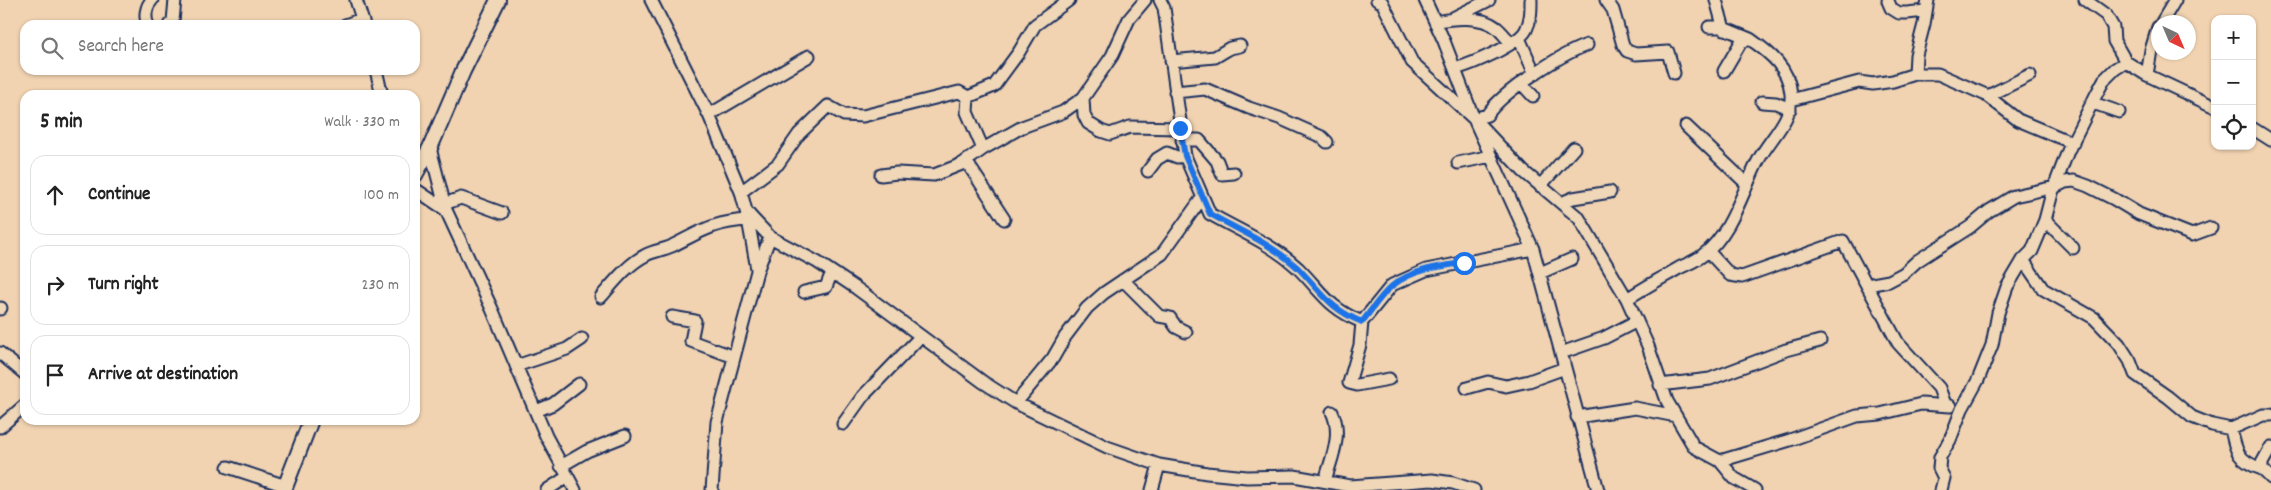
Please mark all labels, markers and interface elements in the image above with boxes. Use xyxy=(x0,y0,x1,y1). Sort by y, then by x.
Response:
north arrow xyxy=(2151,15,2196,60)
map controls xyxy=(2211,15,2256,150)
button: + xyxy=(2211,15,2256,60)
search box xyxy=(20,20,420,75)
icon: search xyxy=(38,34,66,62)
text: Search here xyxy=(78,34,164,61)
button: − xyxy=(2211,60,2256,105)
button: locate xyxy=(2211,105,2256,150)
text: 5 min xyxy=(40,108,83,138)
text: Walk · 330 m xyxy=(324,111,400,134)
route end xyxy=(1169,117,1192,140)
icon: ahead xyxy=(41,181,69,209)
text: Continue xyxy=(88,182,150,209)
text: 100 m xyxy=(363,184,399,207)
route start xyxy=(1453,252,1476,275)
icon: right xyxy=(41,271,69,299)
text: Turn right xyxy=(88,272,159,299)
text: 230 m xyxy=(362,274,399,297)
icon: arrive xyxy=(41,361,69,389)
text: Arrive at destination xyxy=(88,362,238,389)

